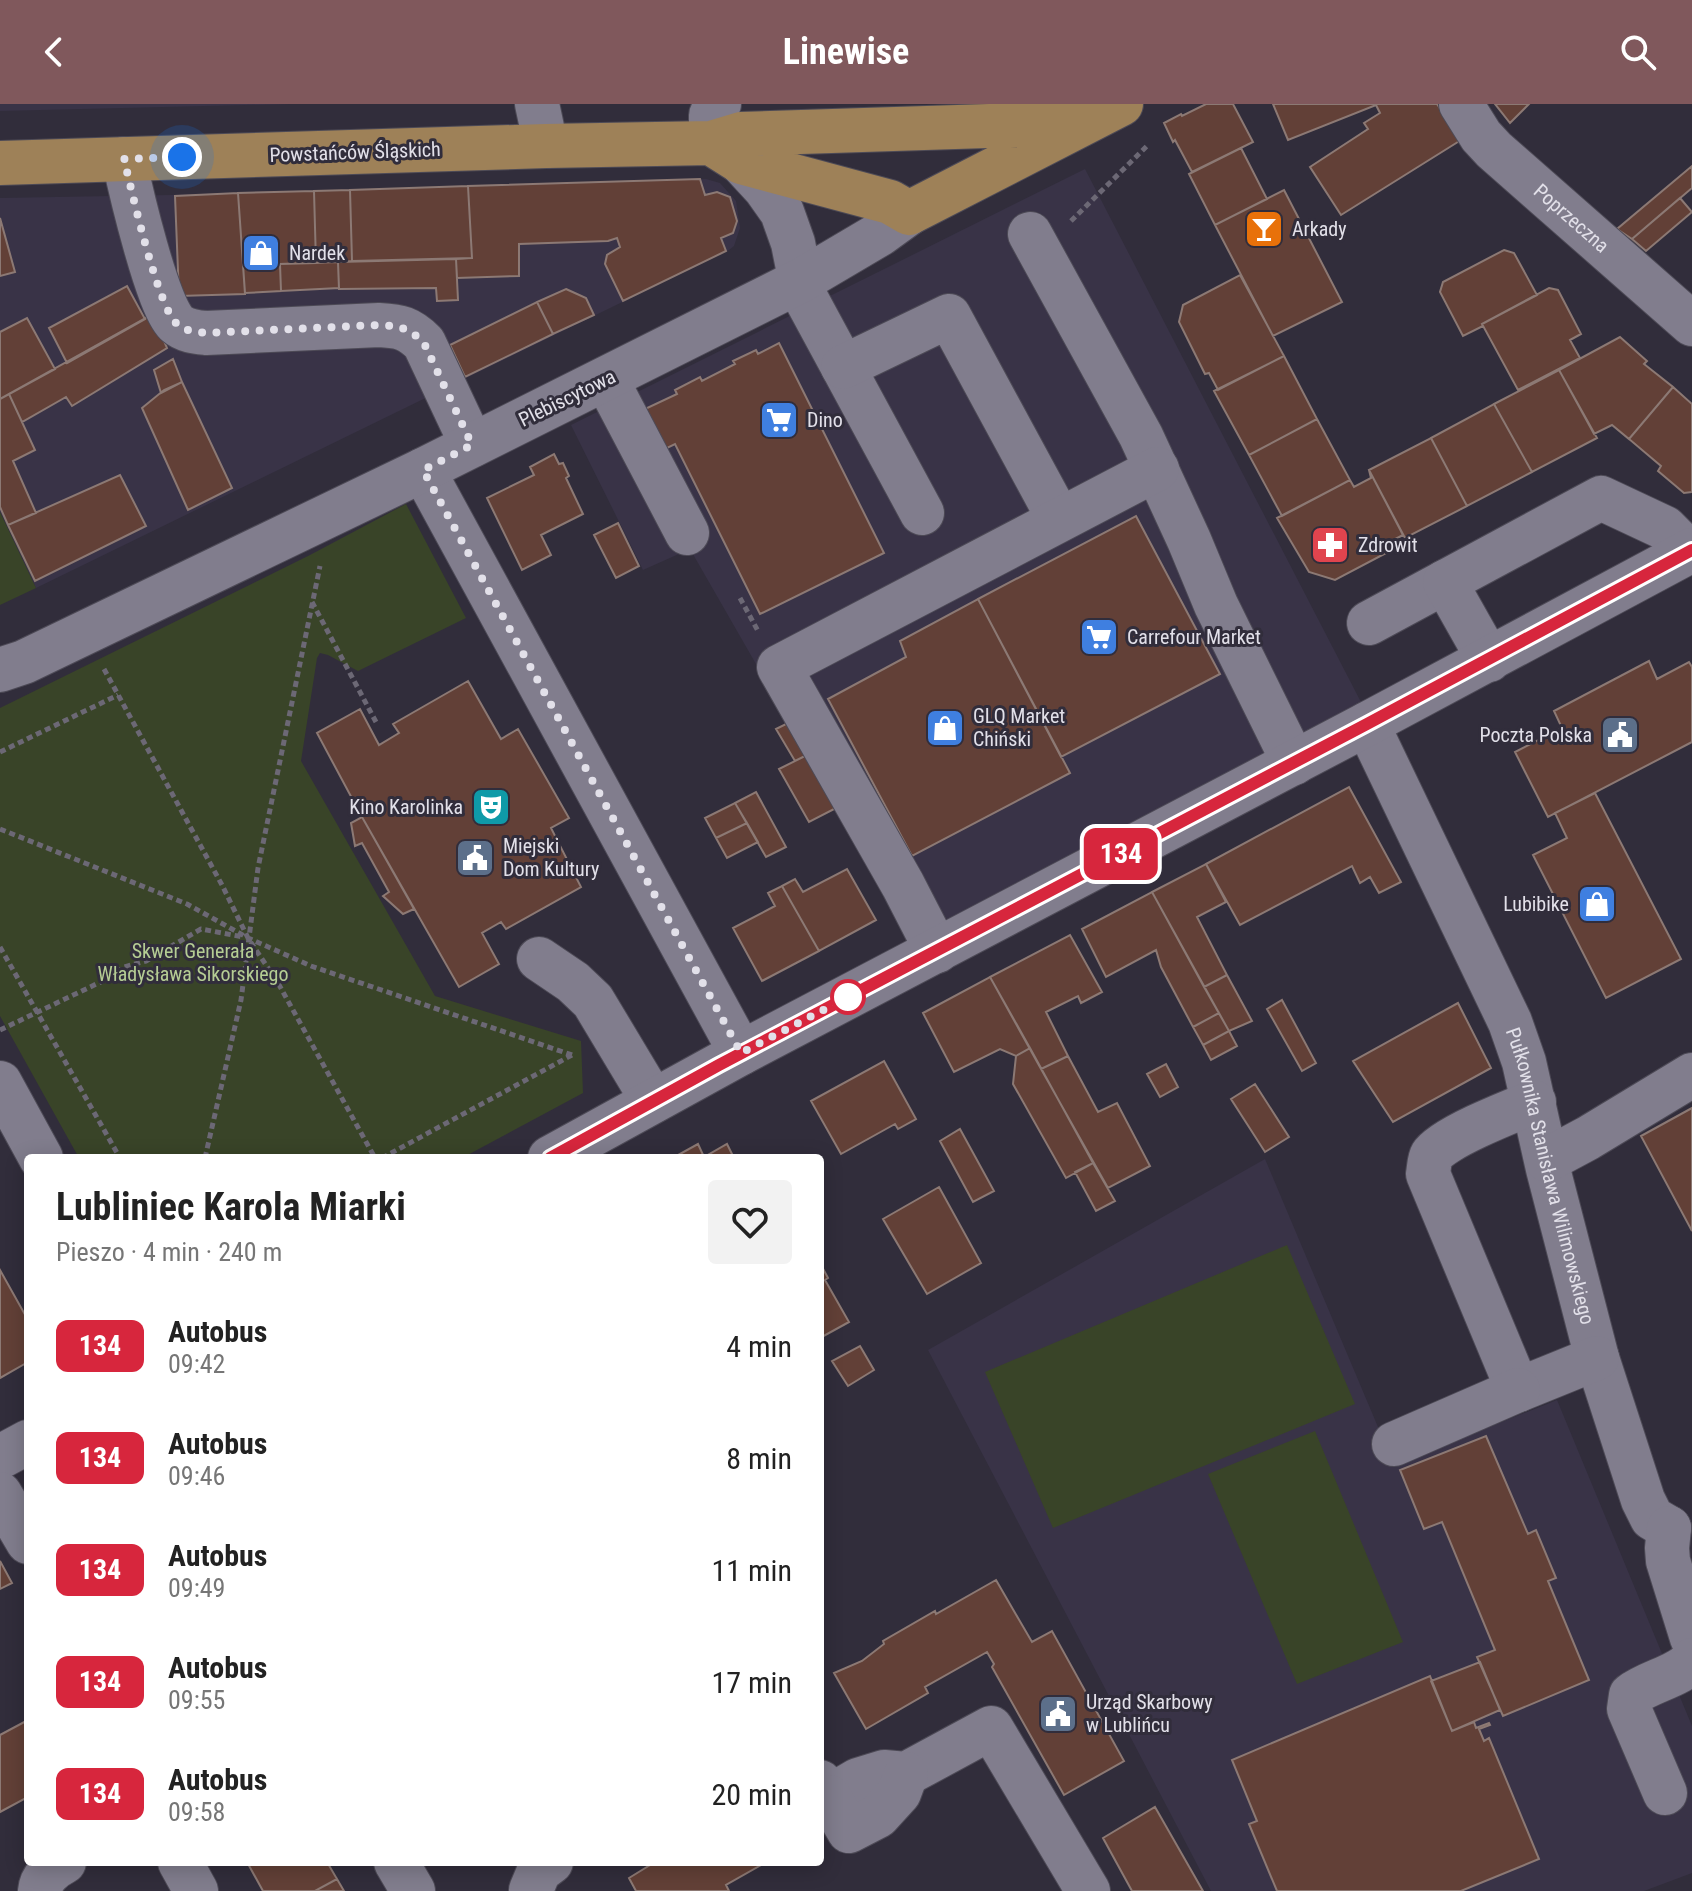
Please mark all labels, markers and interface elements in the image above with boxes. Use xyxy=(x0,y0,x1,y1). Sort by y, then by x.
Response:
icon: back xyxy=(32,30,76,74)
icon: search xyxy=(1616,30,1660,74)
text: Linewise xyxy=(783,31,909,73)
your location xyxy=(162,137,202,177)
street label: Powstańców Śląskich xyxy=(269,137,441,167)
street label: Poprzeczna xyxy=(1529,179,1614,258)
bar icon: Arkady xyxy=(1243,208,1285,250)
place label: Arkady xyxy=(1292,217,1346,241)
shop icon: Nardek xyxy=(240,232,282,274)
place label: Nardek xyxy=(289,241,345,265)
street label: Plebiscytowa xyxy=(515,364,619,432)
supermarket icon: Dino xyxy=(758,399,800,441)
place label: Dino xyxy=(807,408,843,432)
pharmacy icon: Zdrowit xyxy=(1309,524,1351,566)
place label: Zdrowit xyxy=(1358,533,1418,557)
supermarket icon: Carrefour Market xyxy=(1078,616,1120,658)
place label: Carrefour Market xyxy=(1127,625,1261,649)
place label: GLQ Market Chiński xyxy=(973,704,1065,751)
shop icon: GLQ Market Chiński xyxy=(924,707,966,749)
public building icon: Poczta Polska xyxy=(1599,714,1641,756)
place label: Poczta Polska xyxy=(1480,723,1592,747)
theatre icon: Kino Karolinka xyxy=(470,786,512,828)
place label: Kino Karolinka xyxy=(349,795,463,819)
line badge: 134 xyxy=(1075,828,1167,880)
place label: Miejski Dom Kultury xyxy=(503,834,599,881)
public building icon: Miejski Dom Kultury xyxy=(454,837,496,879)
text: 134 xyxy=(1100,837,1142,870)
shop icon: Lubibike xyxy=(1576,883,1618,925)
place label: Lubibike xyxy=(1503,892,1569,916)
park label: Skwer Generała Władysława Sikorskiego xyxy=(97,939,289,986)
unlabelled marker xyxy=(831,980,865,1014)
street label: Pułkownika Stanisława Wilimowskiego xyxy=(1501,1024,1600,1327)
button: heart xyxy=(708,1180,792,1264)
text: Lubliniec Karola Miarki xyxy=(56,1185,406,1229)
text: Pieszo · 4 min · 240 m xyxy=(56,1237,282,1267)
text: Autobus xyxy=(168,1314,267,1349)
text: 134 xyxy=(79,1329,121,1362)
text: 4 min xyxy=(726,1329,792,1364)
text: 09:42 xyxy=(168,1349,225,1379)
text: Autobus xyxy=(168,1426,267,1461)
text: 134 xyxy=(79,1441,121,1474)
text: 8 min xyxy=(726,1441,792,1476)
text: 09:46 xyxy=(168,1461,225,1491)
text: Autobus xyxy=(168,1538,267,1573)
text: 134 xyxy=(79,1553,121,1586)
text: 11 min xyxy=(711,1553,792,1588)
text: 09:49 xyxy=(168,1573,225,1603)
text: Autobus xyxy=(168,1650,267,1685)
text: 134 xyxy=(79,1665,121,1698)
text: 17 min xyxy=(711,1665,792,1700)
text: 09:55 xyxy=(168,1685,225,1715)
place label: Urząd Skarbowy w Lublińcu xyxy=(1086,1690,1212,1737)
public building icon: Urząd Skarbowy w Lublińcu xyxy=(1037,1693,1079,1735)
text: Autobus xyxy=(168,1762,267,1797)
text: 134 xyxy=(79,1777,121,1810)
text: 20 min xyxy=(711,1777,792,1812)
text: 09:58 xyxy=(168,1797,225,1827)

